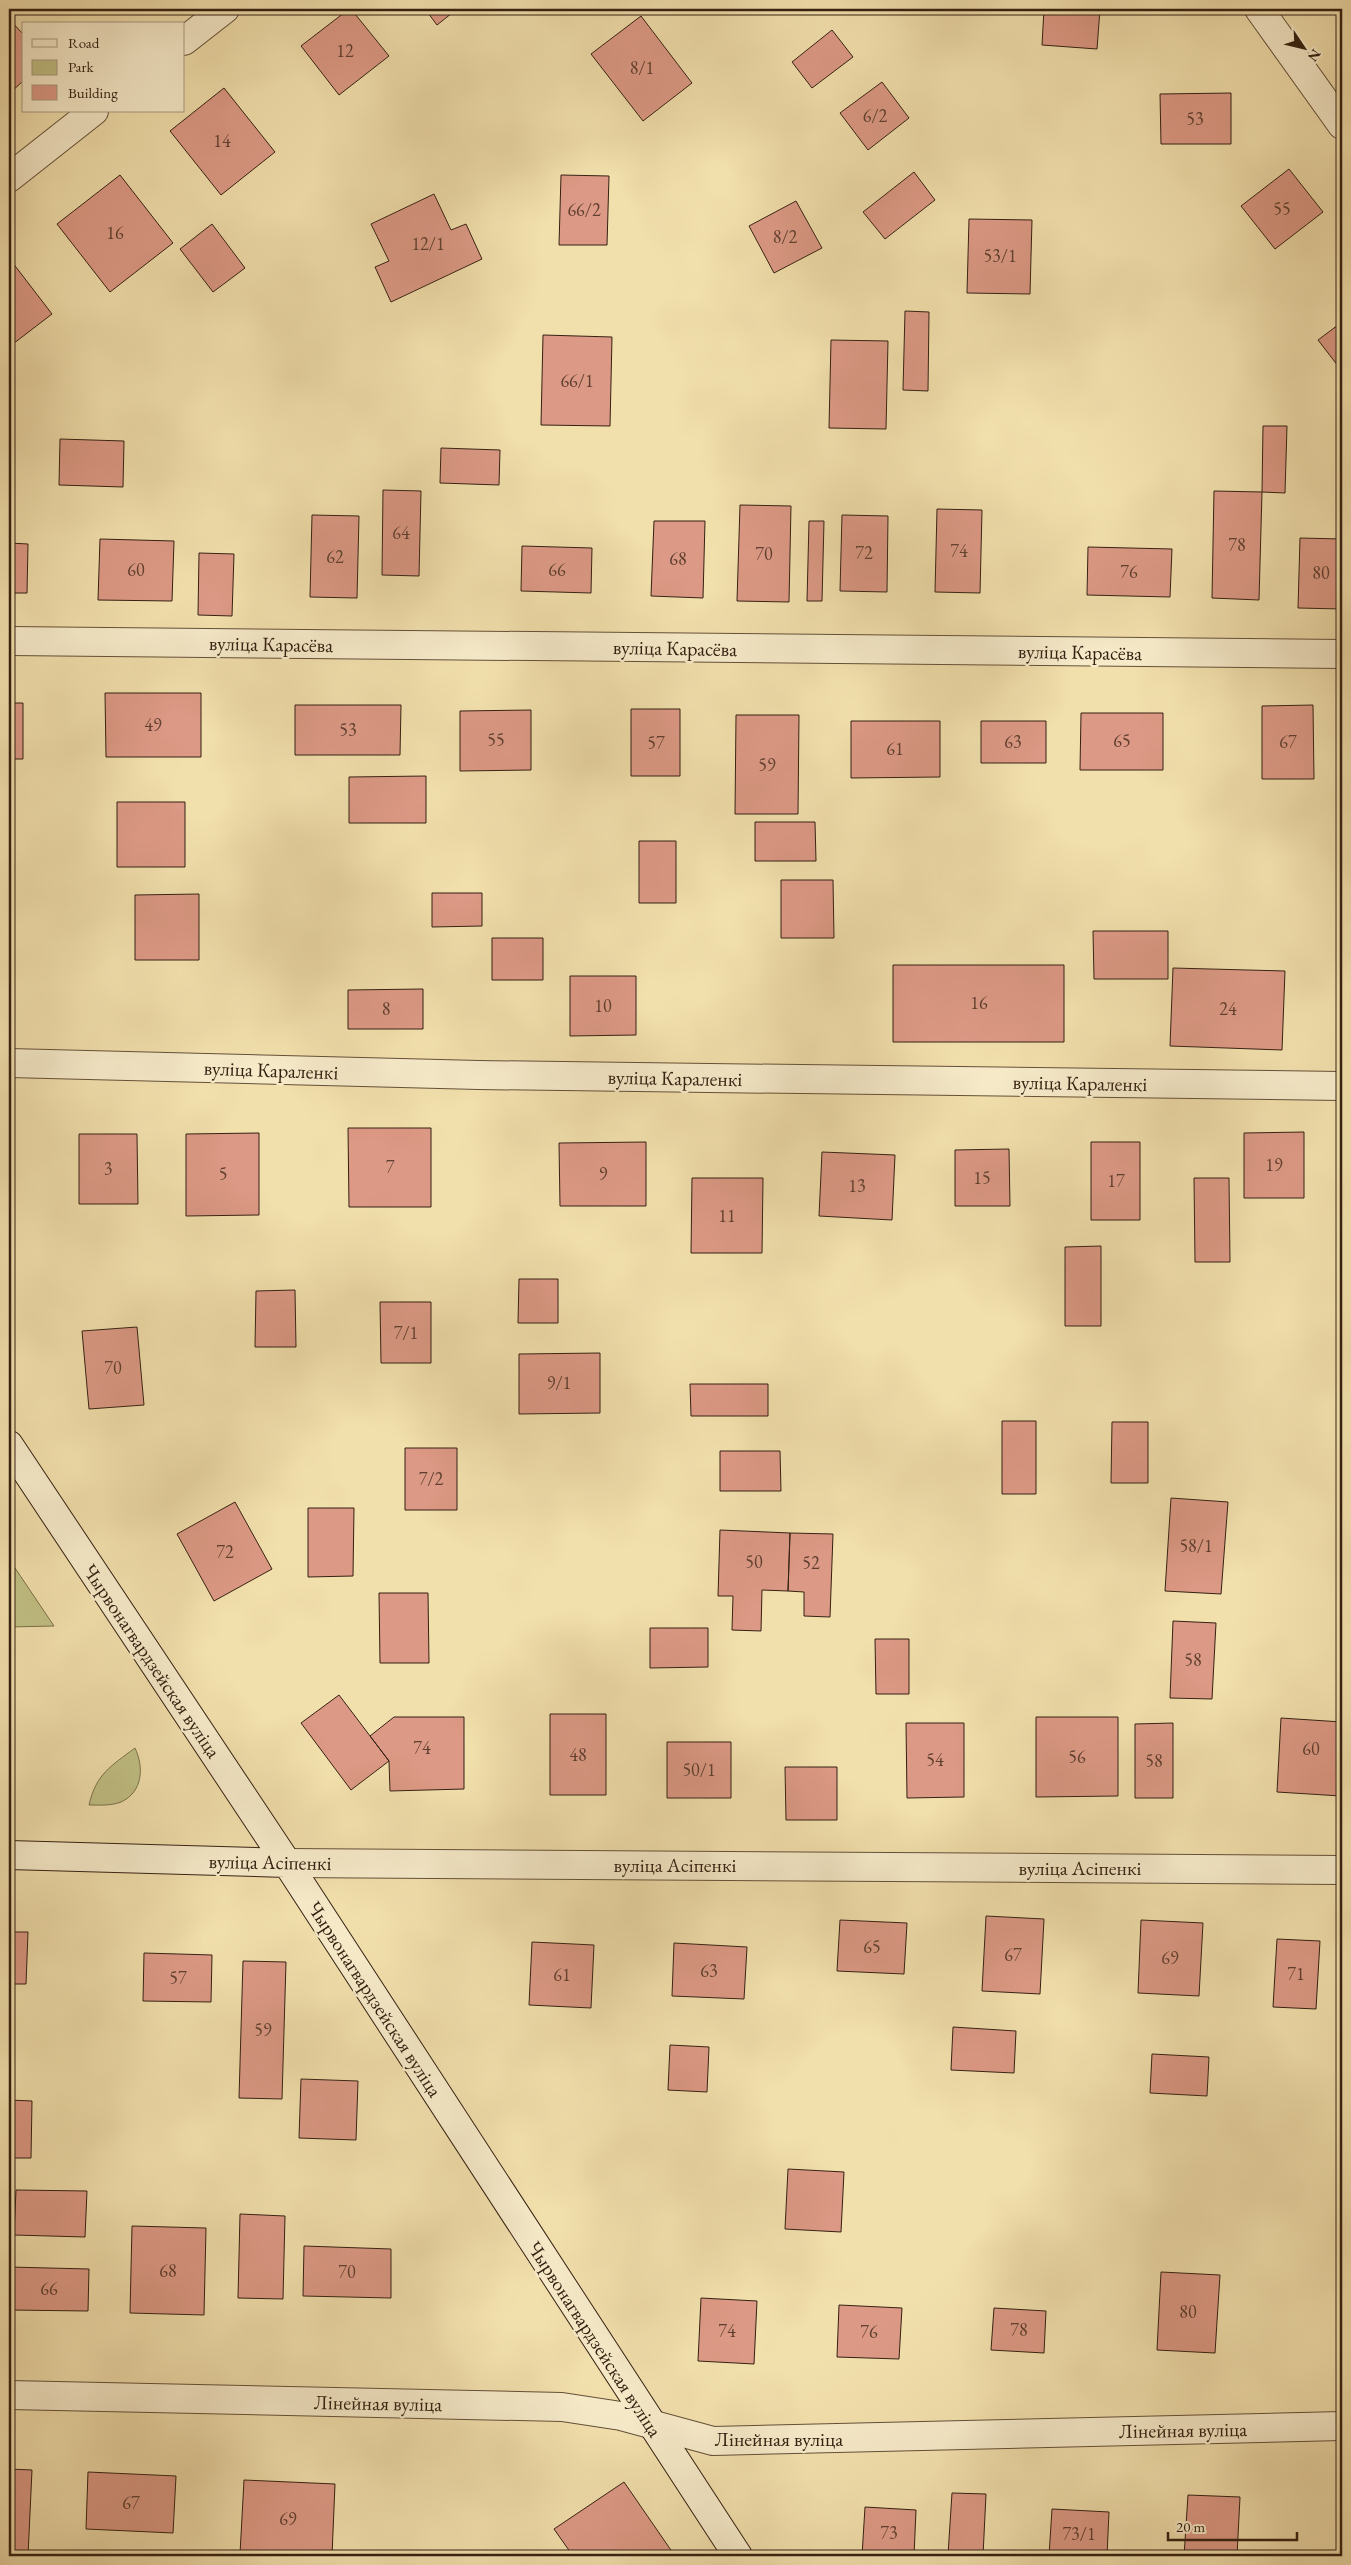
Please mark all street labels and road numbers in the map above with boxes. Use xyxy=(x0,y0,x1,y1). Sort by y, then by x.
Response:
street label: вуліца Карасёва xyxy=(209,630,333,658)
street label: вуліца Карасёва xyxy=(613,634,737,662)
street label: вуліца Карасёва xyxy=(1018,638,1142,666)
street label: вуліца Караленкі xyxy=(203,1055,339,1085)
street label: вуліца Караленкі xyxy=(607,1064,743,1092)
street label: вуліца Караленкі xyxy=(1012,1069,1148,1097)
street label: Чырвонагвардзейская вуліца xyxy=(77,1559,227,1763)
street label: вуліца Асіпенкі xyxy=(208,1848,332,1876)
street label: вуліца Асіпенкі xyxy=(614,1852,737,1878)
street label: вуліца Асіпенкі xyxy=(1019,1855,1142,1881)
street label: Чырвонагвардзейская вуліца xyxy=(302,1896,448,2102)
street label: Чырвонагвардзейская вуліца xyxy=(522,2236,668,2442)
street label: Лінейная вуліца xyxy=(314,2389,442,2417)
street label: Лінейная вуліца xyxy=(1119,2416,1247,2444)
street label: Лінейная вуліца xyxy=(715,2426,843,2452)

